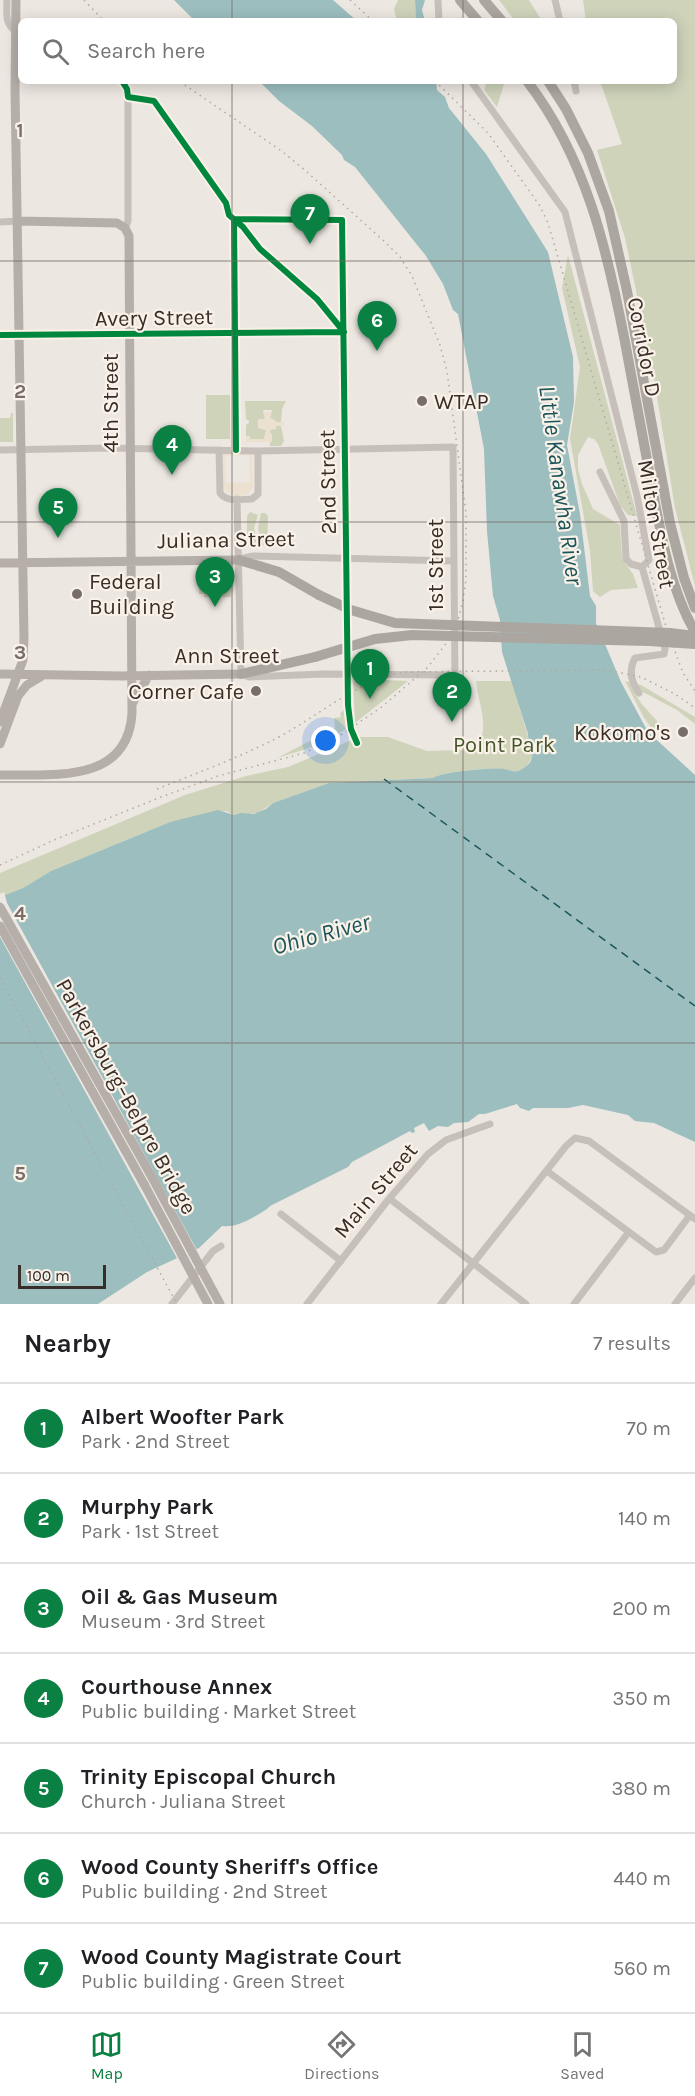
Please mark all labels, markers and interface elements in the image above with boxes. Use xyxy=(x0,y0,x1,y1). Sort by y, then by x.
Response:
search box xyxy=(18,18,677,84)
icon: search xyxy=(39,35,72,68)
text: Search here xyxy=(87,38,205,64)
text: 1 xyxy=(16,119,24,142)
pin: 7 xyxy=(290,194,330,244)
street label: Corridor D xyxy=(622,295,666,399)
pin: 6 xyxy=(358,302,397,351)
street label: Avery Street xyxy=(95,304,213,332)
street label: 4th Street xyxy=(98,353,124,453)
text: 2 xyxy=(14,380,26,403)
water label: Little Kanawha River xyxy=(533,383,589,587)
place label: WTAP xyxy=(434,389,489,415)
marker: WTAP xyxy=(415,394,429,408)
pin: 4 xyxy=(152,426,192,475)
street label: 2nd Street xyxy=(314,429,342,535)
street label: Milton Street xyxy=(632,458,680,591)
pin: 5 xyxy=(38,488,78,538)
street label: 1st Street xyxy=(423,519,449,611)
street label: Juliana Street xyxy=(157,526,295,554)
pin: 3 xyxy=(196,558,234,607)
place label: Federal Building xyxy=(89,569,175,620)
marker: Federal Building xyxy=(70,587,84,601)
text: 3 xyxy=(14,641,26,664)
street label: Ann Street xyxy=(175,643,279,669)
pin: 1 xyxy=(350,650,389,699)
pin: 2 xyxy=(432,672,472,722)
place label: Corner Cafe xyxy=(128,679,244,705)
marker: Corner Cafe xyxy=(249,684,263,698)
place label: Kokomo's xyxy=(574,720,671,746)
marker: Kokomo's xyxy=(676,725,690,739)
your location xyxy=(311,726,340,755)
park label: Point Park xyxy=(453,732,555,758)
text: 4 xyxy=(14,902,26,925)
water label: Ohio River xyxy=(269,907,374,961)
street label: Parkersburg–Belpre Bridge xyxy=(50,974,202,1219)
street label: Main Street xyxy=(328,1138,423,1244)
text: 5 xyxy=(14,1162,26,1185)
scale bar xyxy=(18,1262,106,1290)
text: 100 m xyxy=(27,1266,70,1285)
text: Nearby xyxy=(24,1328,111,1359)
text: 7 results xyxy=(593,1332,671,1355)
text: Albert Woofter Park xyxy=(81,1404,284,1430)
text: 1 xyxy=(40,1417,47,1440)
text: 70 m xyxy=(626,1417,671,1440)
text: Park · 2nd Street xyxy=(81,1430,230,1453)
text: Murphy Park xyxy=(81,1494,214,1520)
text: 2 xyxy=(37,1507,50,1530)
text: 140 m xyxy=(618,1507,671,1530)
text: Park · 1st Street xyxy=(81,1520,219,1543)
text: Oil & Gas Museum xyxy=(81,1584,278,1610)
text: 3 xyxy=(37,1597,50,1620)
text: 200 m xyxy=(612,1597,671,1620)
text: Museum · 3rd Street xyxy=(81,1610,265,1633)
text: Courthouse Annex xyxy=(81,1674,272,1700)
text: 4 xyxy=(38,1687,49,1710)
text: 350 m xyxy=(613,1687,671,1710)
text: Public building · Market Street xyxy=(81,1700,356,1723)
text: Trinity Episcopal Church xyxy=(81,1764,336,1790)
text: 5 xyxy=(38,1777,49,1800)
text: 380 m xyxy=(612,1777,671,1800)
text: Church · Juliana Street xyxy=(81,1790,286,1813)
text: Wood County Sheriff's Office xyxy=(81,1854,378,1880)
text: 6 xyxy=(37,1867,50,1890)
text: 440 m xyxy=(613,1867,671,1890)
text: Public building · 2nd Street xyxy=(81,1880,328,1903)
text: Wood County Magistrate Court xyxy=(81,1944,401,1970)
text: 7 xyxy=(39,1957,48,1980)
text: 560 m xyxy=(613,1957,671,1980)
text: Public building · Green Street xyxy=(81,1970,345,1993)
tab: Map xyxy=(90,2028,123,2083)
tab: Directions xyxy=(304,2028,379,2083)
tab: Saved xyxy=(560,2028,605,2083)

